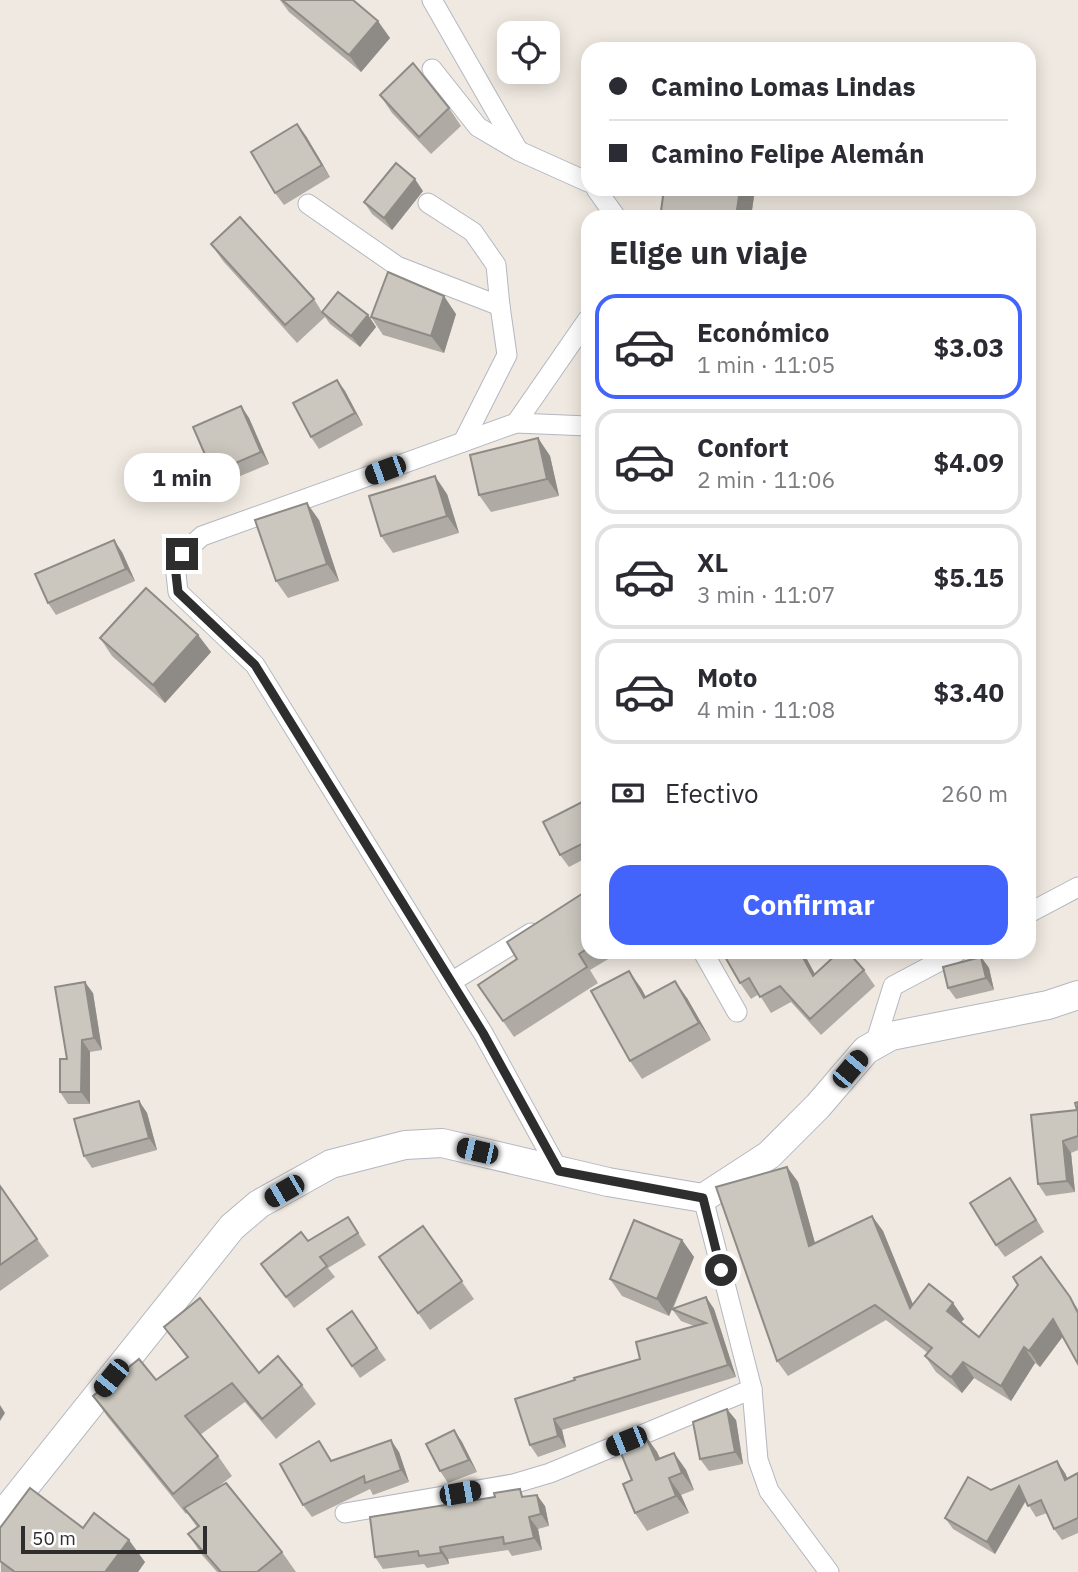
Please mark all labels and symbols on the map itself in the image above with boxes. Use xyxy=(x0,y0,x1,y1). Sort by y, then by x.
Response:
callout: 1 min xyxy=(124,452,240,502)
car xyxy=(362,453,409,487)
route end xyxy=(166,538,198,570)
car xyxy=(829,1046,872,1092)
car xyxy=(455,1136,500,1166)
car xyxy=(261,1171,308,1211)
route start xyxy=(705,1254,737,1286)
car xyxy=(90,1355,133,1401)
car xyxy=(603,1423,650,1459)
car xyxy=(438,1479,483,1507)
scale bar xyxy=(21,1523,206,1555)

